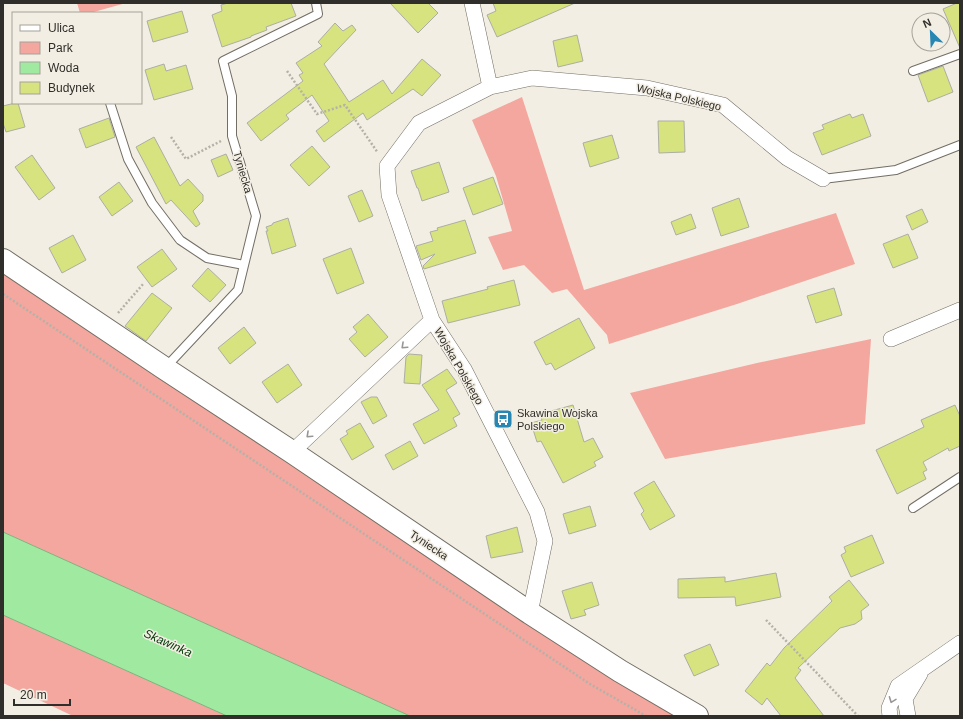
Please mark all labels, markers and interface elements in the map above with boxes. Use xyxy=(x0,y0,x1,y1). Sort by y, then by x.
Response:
legend xyxy=(12,12,142,104)
north arrow xyxy=(911,12,951,52)
text: N xyxy=(921,16,933,30)
text: Ulica xyxy=(48,21,75,35)
text: Park xyxy=(48,41,74,55)
text: Woda xyxy=(48,61,79,75)
text: Budynek xyxy=(48,81,96,95)
street label: Wojska Polskiego xyxy=(635,81,723,113)
street label: Tyniecka xyxy=(231,149,255,195)
street label: Wojska Polskiego xyxy=(432,325,486,407)
one-way arrow xyxy=(401,342,409,349)
place label: Skawina Wojska Polskiego xyxy=(517,407,598,432)
bus stop icon: Skawina Wojska Polskiego xyxy=(492,408,514,430)
one-way arrow xyxy=(306,430,314,438)
street label: Tyniecka xyxy=(408,528,451,563)
water label: Skawinka xyxy=(142,626,195,660)
scale bar xyxy=(14,681,70,707)
text: 20 m xyxy=(20,688,47,702)
one-way arrow xyxy=(889,696,897,703)

